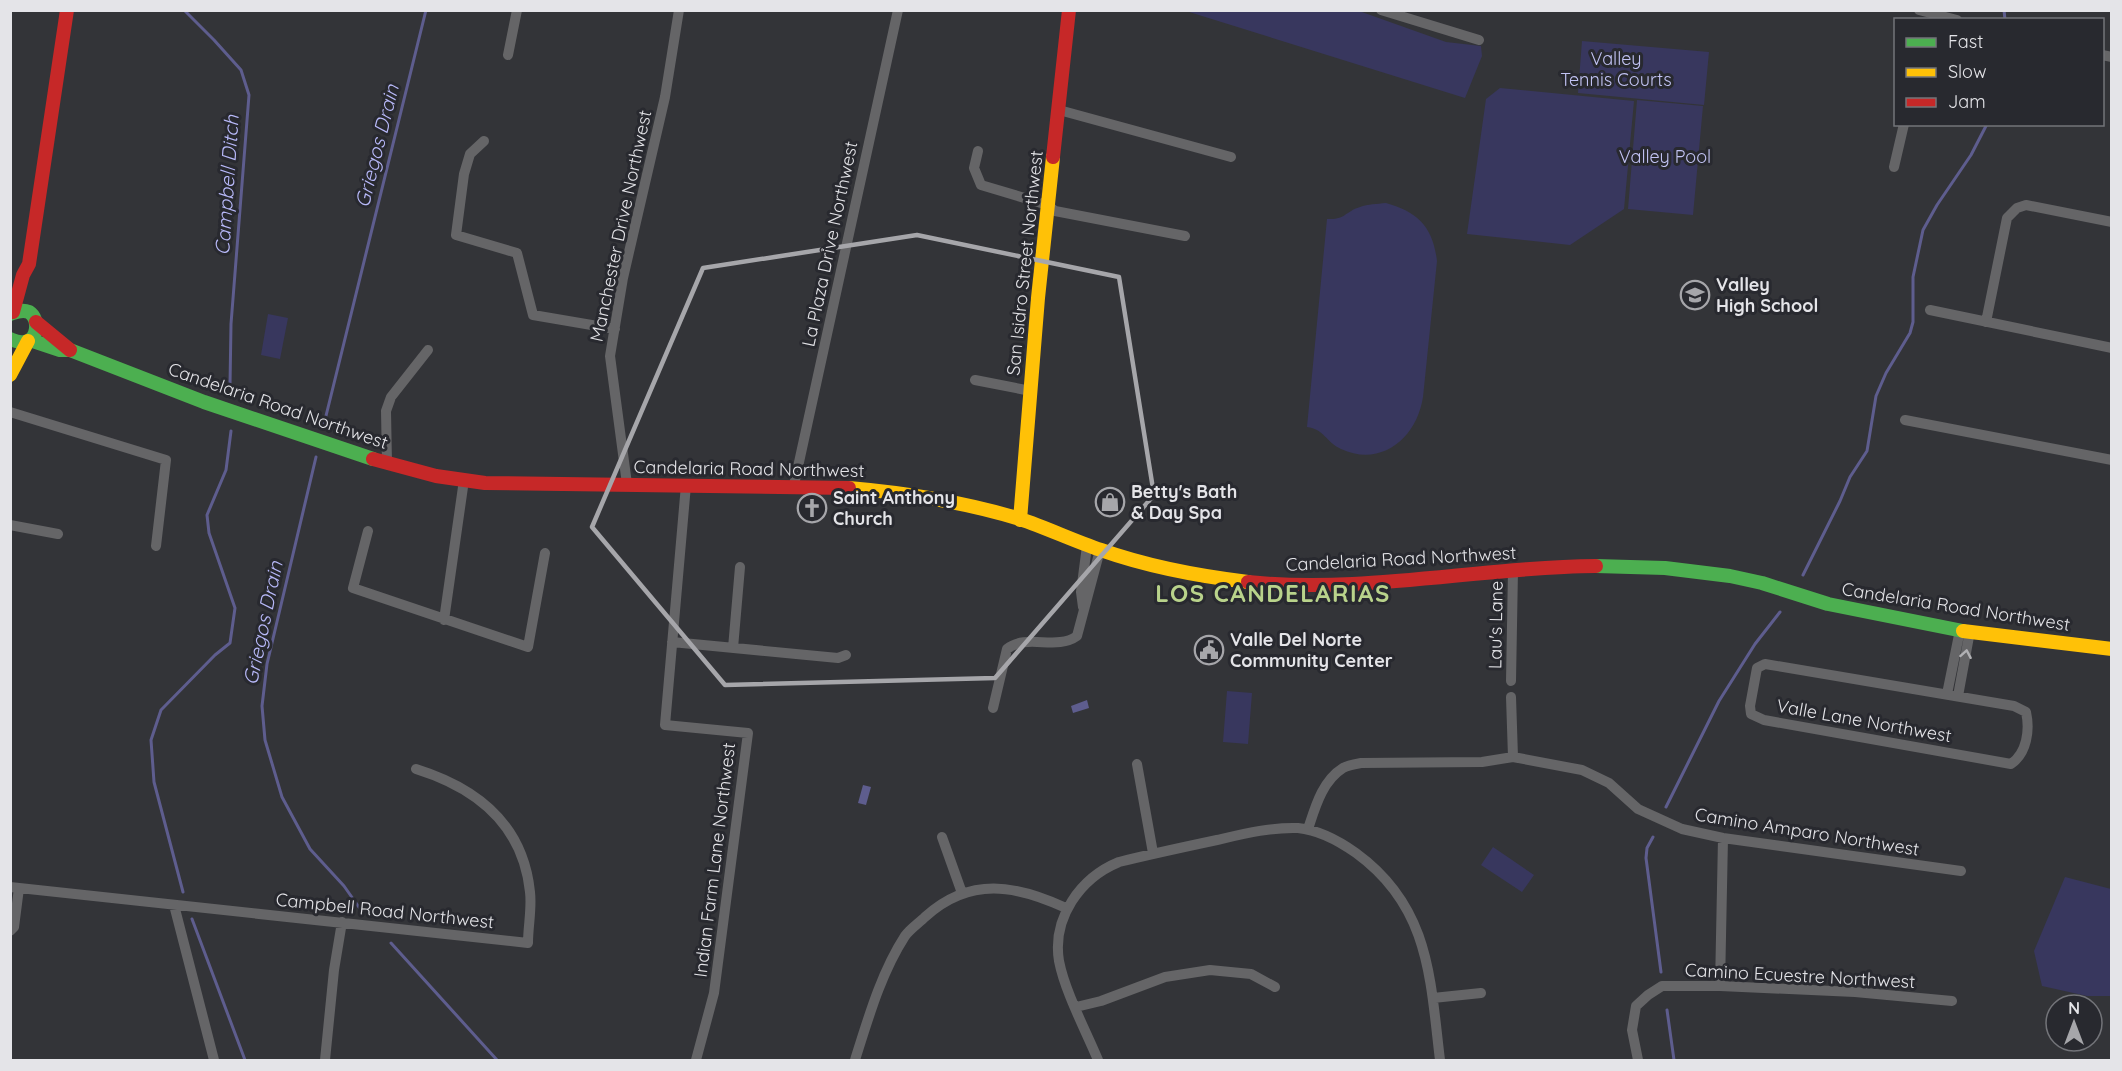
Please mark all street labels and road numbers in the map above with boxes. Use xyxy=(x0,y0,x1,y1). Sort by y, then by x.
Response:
street label: Manchester Drive Northwest xyxy=(585,108,656,344)
street label: La Plaza Drive Northwest xyxy=(796,139,863,349)
street label: San Isidro Street Northwest xyxy=(1001,149,1048,377)
street label: Candelaria Road Northwest xyxy=(165,357,391,454)
street label: Candelaria Road Northwest xyxy=(633,455,865,482)
street label: Candelaria Road Northwest xyxy=(1285,541,1517,576)
street label: Candelaria Road Northwest xyxy=(1840,577,2072,636)
street label: Lau's Lane xyxy=(1483,581,1508,669)
street label: Valle Lane Northwest xyxy=(1775,694,1953,747)
street label: Indian Farm Lane Northwest xyxy=(689,741,740,979)
street label: Camino Amparo Northwest xyxy=(1693,802,1921,861)
street label: Campbell Road Northwest xyxy=(275,888,495,933)
street label: Camino Ecuestre Northwest xyxy=(1684,958,1916,993)

